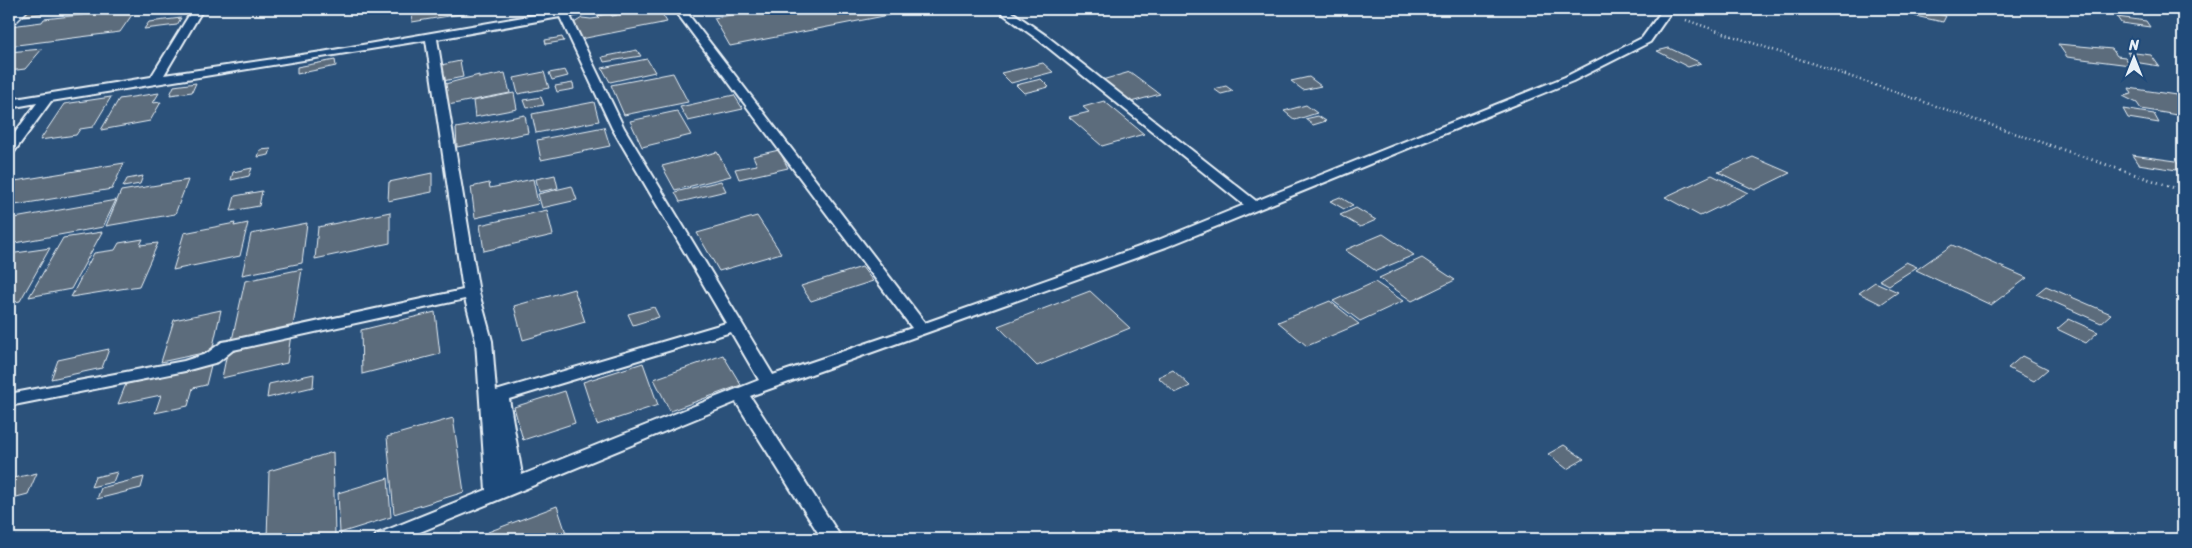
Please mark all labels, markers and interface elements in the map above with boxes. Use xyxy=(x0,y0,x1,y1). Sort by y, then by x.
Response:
north arrow xyxy=(2110,32,2160,82)
text: N xyxy=(2128,33,2139,58)

